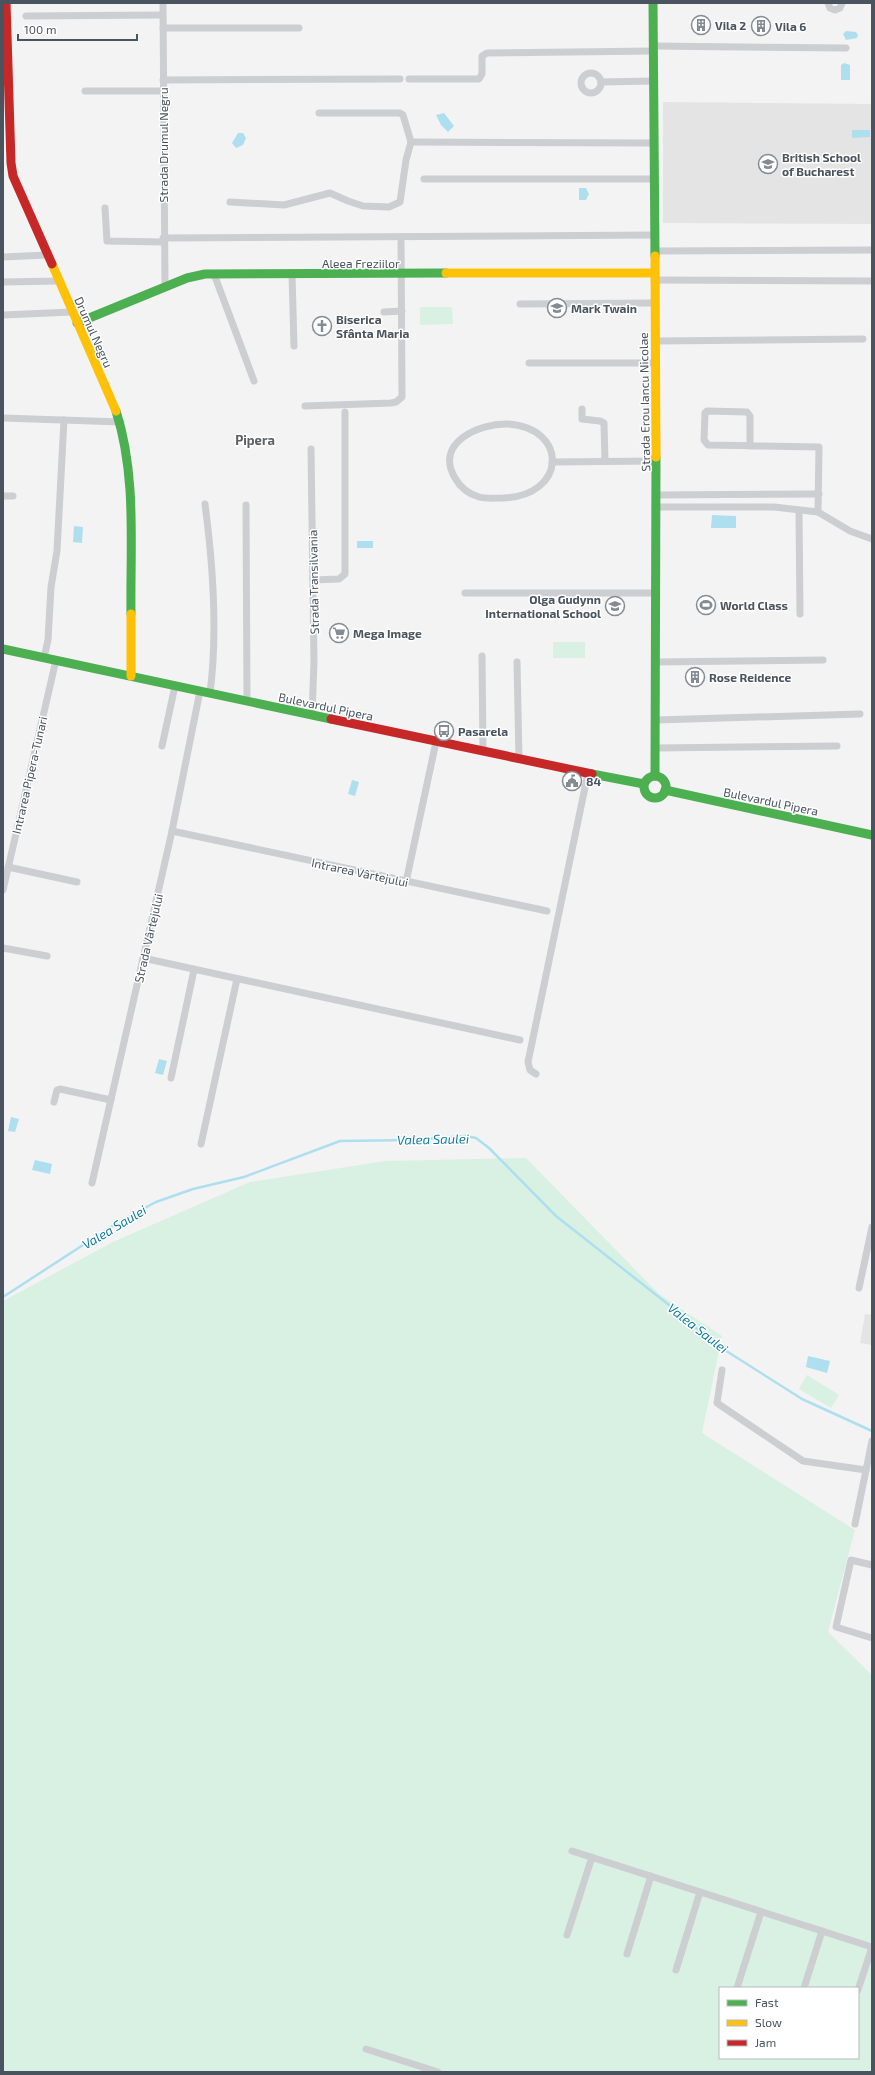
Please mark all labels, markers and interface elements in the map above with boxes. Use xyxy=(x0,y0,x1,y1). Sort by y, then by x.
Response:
building icon: Vila 2 xyxy=(690,14,712,36)
building icon: Vila 6 xyxy=(750,15,772,37)
scale bar xyxy=(18,16,137,42)
place label: Vila 2 xyxy=(715,18,746,32)
place label: Vila 6 xyxy=(775,19,806,33)
text: 100 m xyxy=(24,22,56,36)
street label: Strada Drumul Negru xyxy=(156,88,170,202)
place label: British School of Bucharest xyxy=(782,150,861,178)
school or university icon: British School of Bucharest xyxy=(757,153,779,175)
street label: Aleea Freziilor xyxy=(322,256,400,270)
street label: Drumul Negru xyxy=(72,294,116,370)
school or university icon: Mark Twain xyxy=(546,297,568,319)
place label: Mark Twain xyxy=(571,301,637,315)
place label: Biserica Sfânta Maria xyxy=(336,312,409,340)
church icon: Biserica Sfânta Maria xyxy=(311,315,333,337)
street label: Strada Erou Iancu Nicolae xyxy=(636,332,652,472)
district label: Pipera xyxy=(235,432,275,448)
street label: Strada Transilvania xyxy=(305,530,321,634)
place label: Olga Gudynn International School xyxy=(485,592,601,620)
sports icon: World Class xyxy=(695,594,717,616)
school or university icon: Olga Gudynn International School xyxy=(604,595,626,617)
place label: World Class xyxy=(720,598,788,612)
supermarket icon: Mega Image xyxy=(328,622,350,644)
place label: Mega Image xyxy=(353,626,422,640)
building icon: Rose Reidence xyxy=(684,666,706,688)
place label: Rose Reidence xyxy=(709,670,791,684)
street label: Bulevardul Pipera xyxy=(277,689,375,723)
street label: Intrarea Pipera-Tunari xyxy=(9,715,49,835)
bus stop icon: Pasarela xyxy=(433,720,455,742)
place label: Pasarela xyxy=(458,724,508,738)
public building icon: 84 xyxy=(561,770,583,792)
place label: 84 xyxy=(586,774,601,788)
street label: Bulevardul Pipera xyxy=(722,784,820,818)
street label: Intrarea Vârtejului xyxy=(310,855,410,890)
street label: Strada Vârtejului xyxy=(131,892,166,984)
water label: Valea Saulei xyxy=(397,1130,469,1148)
water label: Valea Saulei xyxy=(79,1202,149,1252)
water label: Valea Saulei xyxy=(665,1300,731,1356)
legend xyxy=(719,1987,859,2059)
text: Fast xyxy=(755,1995,779,2009)
text: Slow xyxy=(755,2015,782,2029)
text: Jam xyxy=(755,2035,776,2049)

